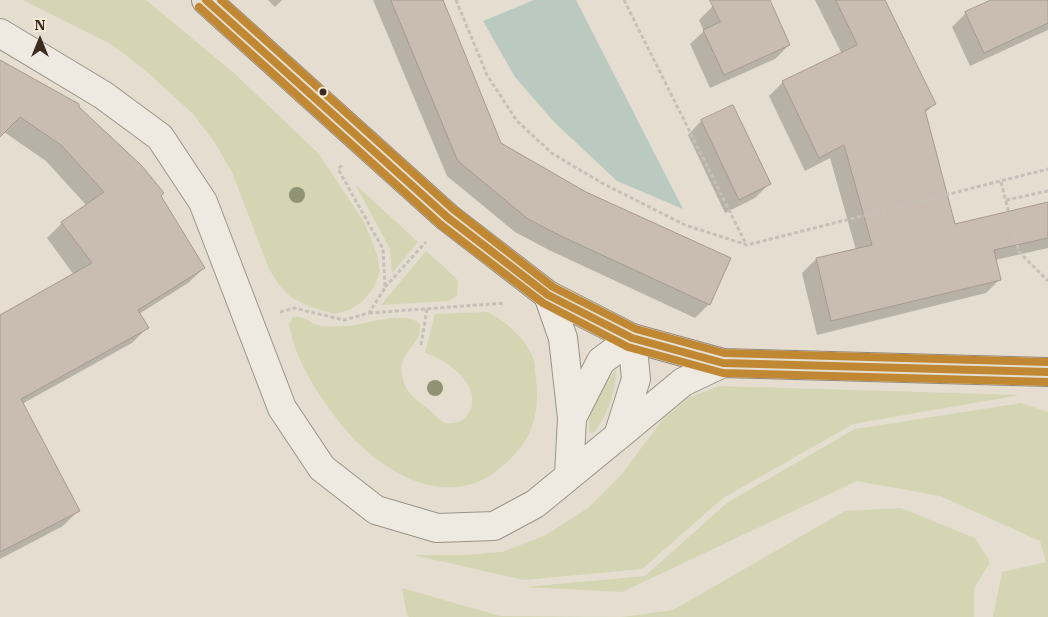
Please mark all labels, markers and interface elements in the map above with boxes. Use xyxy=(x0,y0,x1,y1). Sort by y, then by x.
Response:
north arrow xyxy=(15,15,65,65)
text: N xyxy=(34,16,46,34)
unlabelled marker xyxy=(318,87,328,97)

